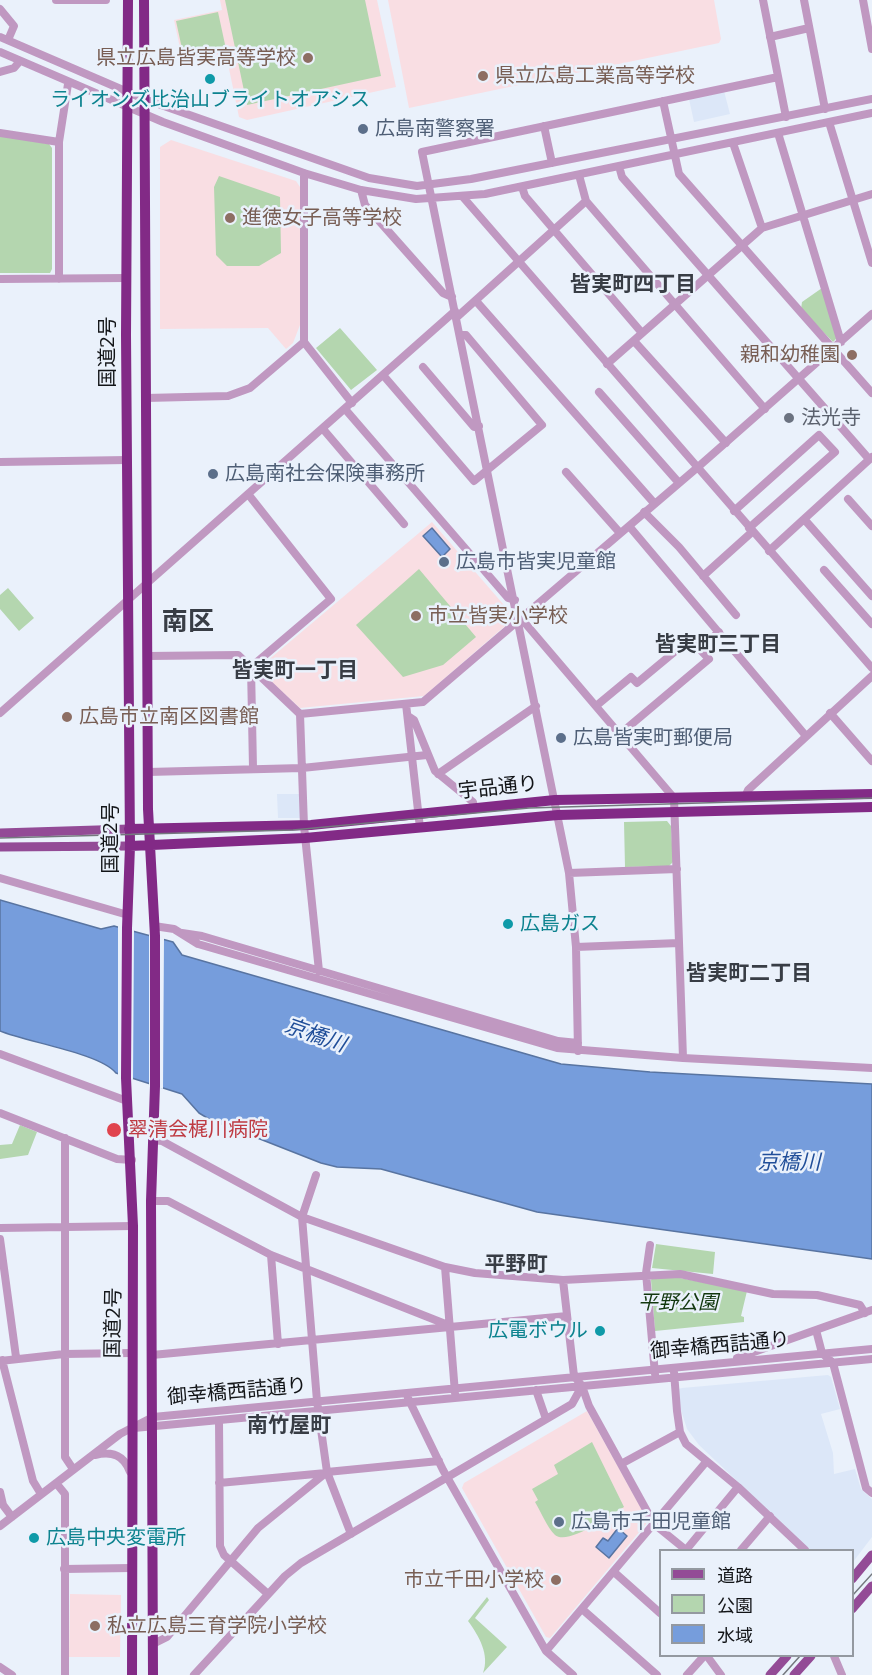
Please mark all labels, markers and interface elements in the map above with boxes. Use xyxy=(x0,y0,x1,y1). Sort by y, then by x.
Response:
place label: 県立広島皆実高等学校 xyxy=(96,46,296,70)
marker: 県立広島皆実高等学校 xyxy=(301,51,315,65)
place label: 県立広島工業高等学校 xyxy=(495,64,695,88)
marker: 県立広島工業高等学校 xyxy=(476,69,490,83)
marker: ライオンズ比治山ブライトオアシス xyxy=(203,72,217,86)
place label: ライオンズ比治山ブライトオアシス xyxy=(50,88,370,112)
place label: 広島南警察署 xyxy=(375,117,495,141)
marker: 広島南警察署 xyxy=(356,122,370,136)
place label: 進徳女子高等学校 xyxy=(242,206,402,230)
marker: 進徳女子高等学校 xyxy=(223,211,237,225)
district label: 皆実町四丁目 xyxy=(570,272,696,298)
street label: 国道2号 xyxy=(96,317,120,387)
place label: 親和幼稚園 xyxy=(740,343,840,367)
marker: 親和幼稚園 xyxy=(845,348,859,362)
place label: 法光寺 xyxy=(801,406,861,430)
marker: 法光寺 xyxy=(782,411,796,425)
place label: 広島南社会保険事務所 xyxy=(225,462,425,486)
marker: 広島南社会保険事務所 xyxy=(206,467,220,481)
place label: 広島市皆実児童館 xyxy=(456,550,616,574)
marker: 広島市皆実児童館 xyxy=(437,555,451,569)
place label: 市立皆実小学校 xyxy=(428,604,568,628)
district label: 南区 xyxy=(162,607,214,639)
marker: 市立皆実小学校 xyxy=(409,609,423,623)
district label: 皆実町三丁目 xyxy=(655,632,781,658)
district label: 皆実町一丁目 xyxy=(232,658,358,684)
place label: 広島市立南区図書館 xyxy=(79,705,259,729)
marker: 広島市立南区図書館 xyxy=(60,710,74,724)
place label: 広島皆実町郵便局 xyxy=(573,726,733,750)
marker: 広島皆実町郵便局 xyxy=(554,731,568,745)
street label: 宇品通り xyxy=(457,772,539,804)
street label: 国道2号 xyxy=(99,803,123,873)
place label: 広島ガス xyxy=(520,912,600,936)
marker: 広島ガス xyxy=(501,917,515,931)
district label: 皆実町二丁目 xyxy=(686,961,812,987)
water label: 京橋川 xyxy=(281,1014,349,1058)
place label: 翠清会梶川病院 xyxy=(128,1118,268,1142)
marker: 翠清会梶川病院 xyxy=(105,1121,123,1139)
water label: 京橋川 xyxy=(758,1150,820,1176)
district label: 平野町 xyxy=(485,1252,547,1278)
street label: 国道2号 xyxy=(101,1287,127,1359)
park label: 平野公園 xyxy=(638,1291,718,1315)
place label: 広電ボウル xyxy=(488,1319,588,1343)
marker: 広電ボウル xyxy=(593,1324,607,1338)
street label: 御幸橋西詰通り xyxy=(649,1328,791,1364)
street label: 御幸橋西詰通り xyxy=(166,1374,308,1410)
district label: 南竹屋町 xyxy=(247,1413,331,1439)
place label: 広島市千田児童館 xyxy=(571,1510,731,1534)
marker: 広島市千田児童館 xyxy=(552,1515,566,1529)
place label: 広島中央変電所 xyxy=(46,1526,186,1550)
marker: 広島中央変電所 xyxy=(27,1531,41,1545)
legend xyxy=(659,1549,854,1657)
text: 道路 xyxy=(717,1565,753,1587)
place label: 市立千田小学校 xyxy=(404,1568,544,1592)
marker: 市立千田小学校 xyxy=(549,1573,563,1587)
text: 公園 xyxy=(717,1595,753,1617)
place label: 私立広島三育学院小学校 xyxy=(107,1614,327,1638)
marker: 私立広島三育学院小学校 xyxy=(88,1619,102,1633)
text: 水域 xyxy=(717,1625,753,1647)

